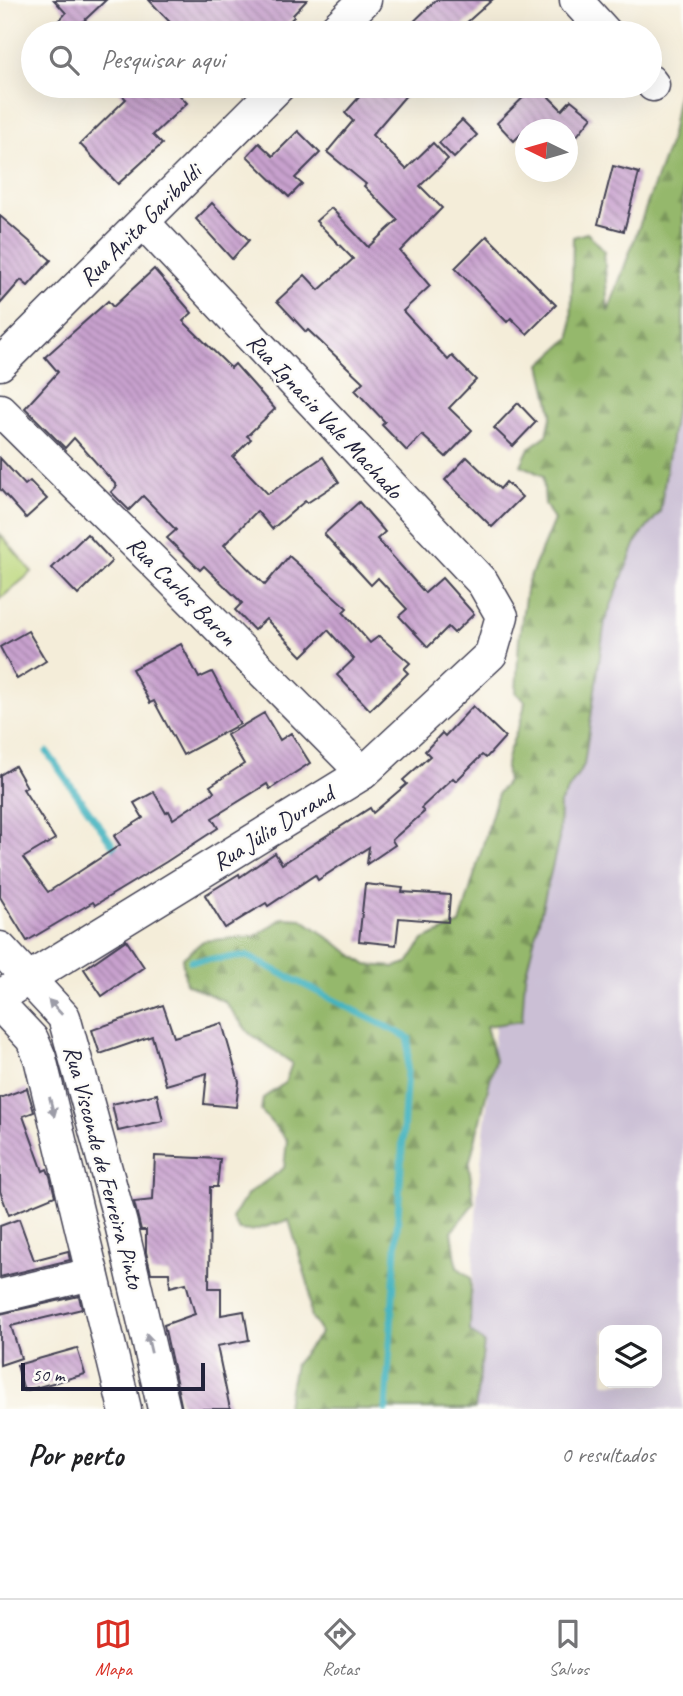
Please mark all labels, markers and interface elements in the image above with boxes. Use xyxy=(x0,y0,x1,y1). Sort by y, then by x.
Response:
search box xyxy=(21,21,662,98)
icon: search xyxy=(45,41,83,79)
text: Pesquisar aqui xyxy=(101,43,225,76)
north arrow xyxy=(515,119,578,182)
street label: Rua Anita Garibaldi xyxy=(72,156,209,293)
street label: Rua Ignacio Vale Machado xyxy=(241,327,410,506)
street label: Rua Carlos Baron xyxy=(121,530,243,652)
street label: Rua Júlio Durand xyxy=(207,777,342,877)
one-way arrow xyxy=(47,999,63,1016)
street label: Rua Visconde de Ferreira Pinto xyxy=(57,1042,151,1293)
one-way arrow xyxy=(47,1096,58,1118)
map controls xyxy=(599,1325,662,1388)
button: layers xyxy=(599,1325,662,1388)
one-way arrow xyxy=(143,1332,154,1354)
scale bar xyxy=(21,1360,205,1392)
text: 50 m xyxy=(32,1363,64,1387)
text: Por perto xyxy=(28,1436,123,1474)
text: 0 resultados xyxy=(561,1440,655,1469)
tab: Mapa xyxy=(94,1615,132,1681)
tab: Rotas xyxy=(321,1615,359,1681)
tab: Salvos xyxy=(548,1615,589,1681)

